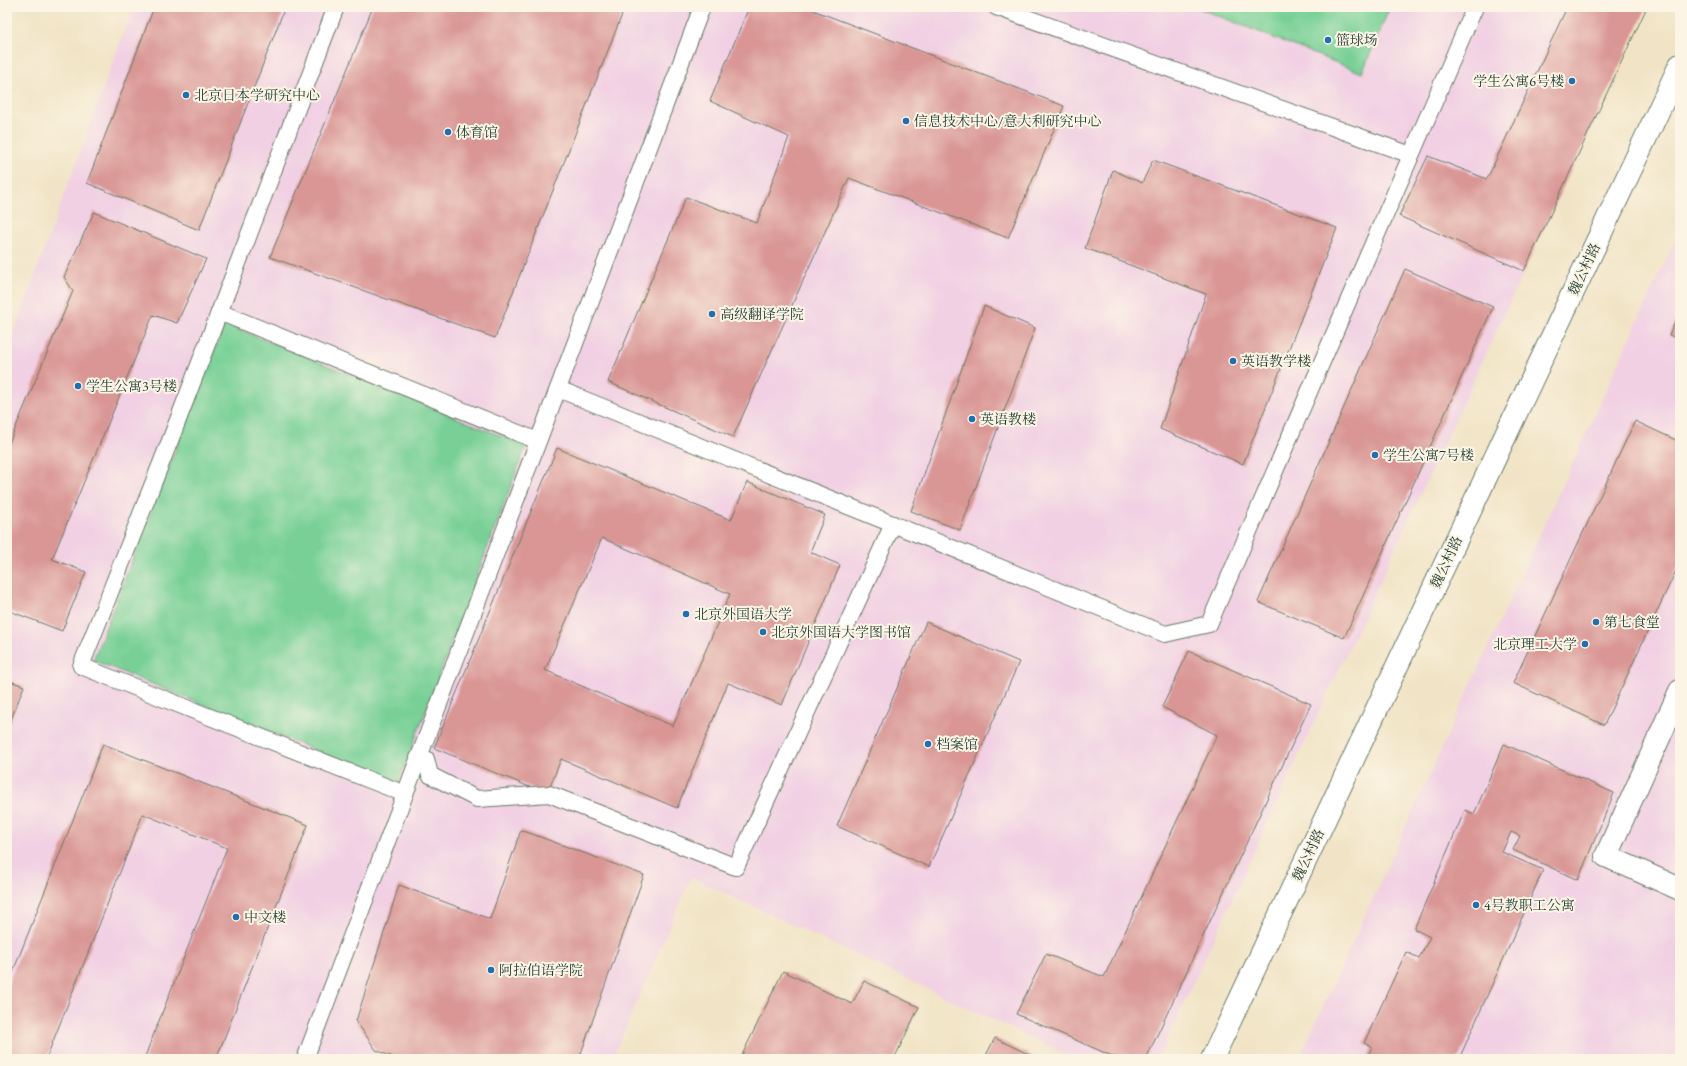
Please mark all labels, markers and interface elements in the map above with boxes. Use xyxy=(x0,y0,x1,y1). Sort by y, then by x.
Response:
place label: 篮球场 xyxy=(1336,31,1378,49)
marker: 篮球场 xyxy=(1323,35,1333,45)
place label: 学生公寓6号楼 xyxy=(1473,72,1564,90)
marker: 学生公寓6号楼 xyxy=(1567,76,1577,86)
place label: 北京日本学研究中心 xyxy=(194,86,320,104)
marker: 北京日本学研究中心 xyxy=(181,90,191,100)
place label: 信息技术中心/意大利研究中心 xyxy=(914,112,1102,130)
marker: 信息技术中心/意大利研究中心 xyxy=(901,116,911,126)
place label: 体育馆 xyxy=(456,123,498,141)
marker: 体育馆 xyxy=(443,127,453,137)
street label: 魏公村路 xyxy=(1564,240,1604,298)
place label: 高级翻译学院 xyxy=(720,305,804,323)
marker: 高级翻译学院 xyxy=(707,309,717,319)
place label: 英语教学楼 xyxy=(1241,352,1311,370)
marker: 英语教学楼 xyxy=(1228,356,1238,366)
place label: 学生公寓3号楼 xyxy=(86,377,177,395)
marker: 学生公寓3号楼 xyxy=(73,381,83,391)
place label: 英语教楼 xyxy=(980,410,1036,428)
marker: 英语教楼 xyxy=(967,414,977,424)
place label: 学生公寓7号楼 xyxy=(1383,446,1474,464)
marker: 学生公寓7号楼 xyxy=(1370,450,1380,460)
street label: 魏公村路 xyxy=(1426,533,1466,591)
place label: 北京外国语大学 xyxy=(694,605,792,623)
marker: 北京外国语大学 xyxy=(681,609,691,619)
place label: 第七食堂 xyxy=(1604,613,1660,631)
marker: 第七食堂 xyxy=(1591,617,1601,627)
place label: 北京外国语大学图书馆 xyxy=(771,623,911,641)
marker: 北京外国语大学图书馆 xyxy=(758,627,768,637)
place label: 北京理工大学 xyxy=(1493,635,1577,653)
marker: 北京理工大学 xyxy=(1580,639,1590,649)
place label: 档案馆 xyxy=(936,735,978,753)
marker: 档案馆 xyxy=(923,739,933,749)
street label: 魏公村路 xyxy=(1288,826,1328,884)
place label: 4号教职工公寓 xyxy=(1484,896,1575,914)
marker: 4号教职工公寓 xyxy=(1471,900,1481,910)
place label: 中文楼 xyxy=(244,908,286,926)
marker: 中文楼 xyxy=(231,912,241,922)
place label: 阿拉伯语学院 xyxy=(499,961,583,979)
marker: 阿拉伯语学院 xyxy=(486,965,496,975)

